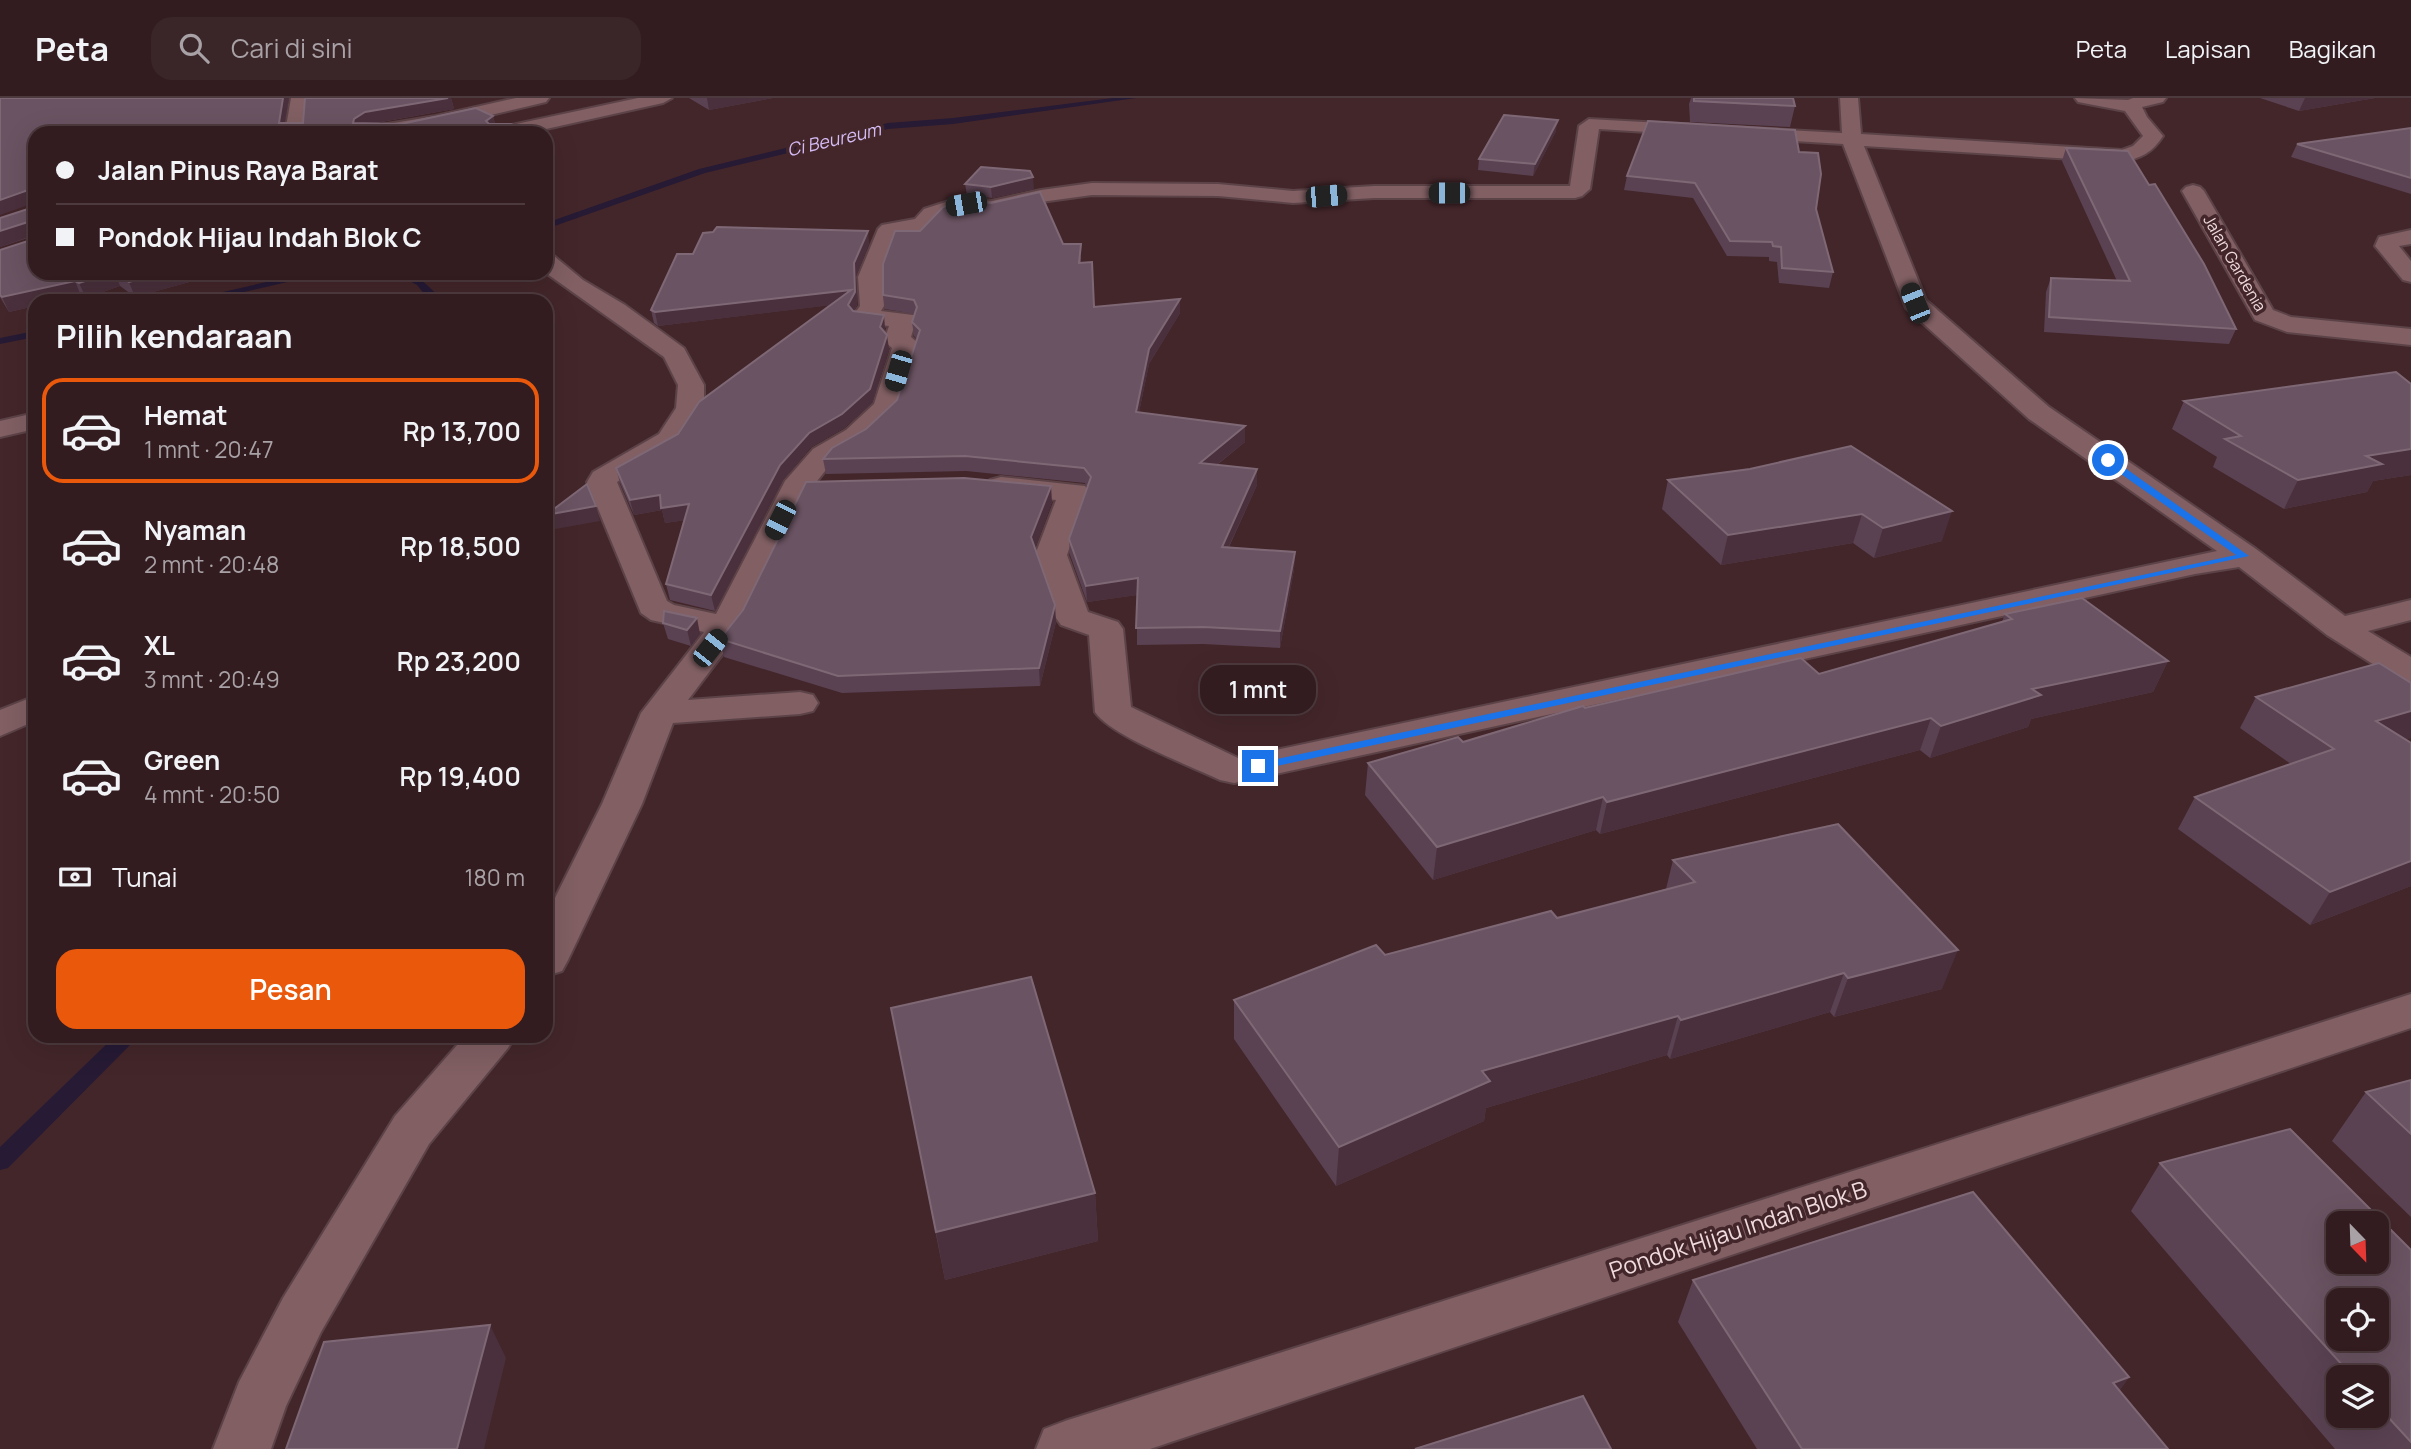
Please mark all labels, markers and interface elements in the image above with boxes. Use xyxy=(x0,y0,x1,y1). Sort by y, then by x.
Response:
search box xyxy=(151,17,641,80)
text: Peta xyxy=(35,26,109,71)
icon: search xyxy=(175,29,213,67)
text: Cari di sini xyxy=(231,30,353,66)
text: Peta xyxy=(2076,32,2127,65)
text: Lapisan xyxy=(2165,32,2251,65)
text: Bagikan xyxy=(2289,32,2376,65)
water label: Ci Beureum xyxy=(784,116,885,161)
text: Jalan Pinus Raya Barat xyxy=(98,152,379,188)
car xyxy=(1429,183,1471,204)
car xyxy=(1305,184,1348,208)
car xyxy=(944,190,989,218)
street label: Jalan Gardenia xyxy=(2198,211,2272,315)
text: Pondok Hijau Indah Blok C xyxy=(98,219,422,255)
car xyxy=(1898,280,1933,326)
text: Pilih kendaraan xyxy=(56,314,293,358)
car xyxy=(883,348,914,394)
text: Hemat xyxy=(144,397,228,433)
icon: car xyxy=(60,399,123,462)
text: Rp 13,700 xyxy=(403,413,521,449)
text: 1 mnt · 20:47 xyxy=(144,433,273,465)
route start xyxy=(2092,444,2124,476)
car xyxy=(762,497,799,543)
text: Nyaman xyxy=(144,512,246,548)
icon: car xyxy=(60,514,123,577)
text: Rp 18,500 xyxy=(400,528,521,564)
text: 2 mnt · 20:48 xyxy=(144,548,279,580)
car xyxy=(689,625,732,671)
text: XL xyxy=(144,627,175,663)
icon: car xyxy=(60,629,123,692)
text: Rp 23,200 xyxy=(397,643,521,679)
text: 3 mnt · 20:49 xyxy=(144,663,280,695)
callout: 1 mnt xyxy=(1200,664,1316,714)
text: 1 mnt xyxy=(1229,673,1287,705)
text: Green xyxy=(144,742,220,778)
icon: car xyxy=(60,744,123,807)
route end xyxy=(1242,750,1274,782)
text: Rp 19,400 xyxy=(400,758,521,794)
text: 4 mnt · 20:50 xyxy=(144,778,280,810)
icon: cash xyxy=(56,858,94,896)
text: Tunai xyxy=(112,859,178,895)
text: 180 m xyxy=(465,861,525,893)
button: Pesan xyxy=(56,949,525,1029)
street label: Pondok Hijau Indah Blok B xyxy=(1605,1172,1871,1286)
north arrow xyxy=(2326,1211,2389,1274)
map controls xyxy=(2326,1211,2389,1428)
button: locate xyxy=(2326,1288,2389,1351)
button: layers xyxy=(2326,1365,2389,1428)

